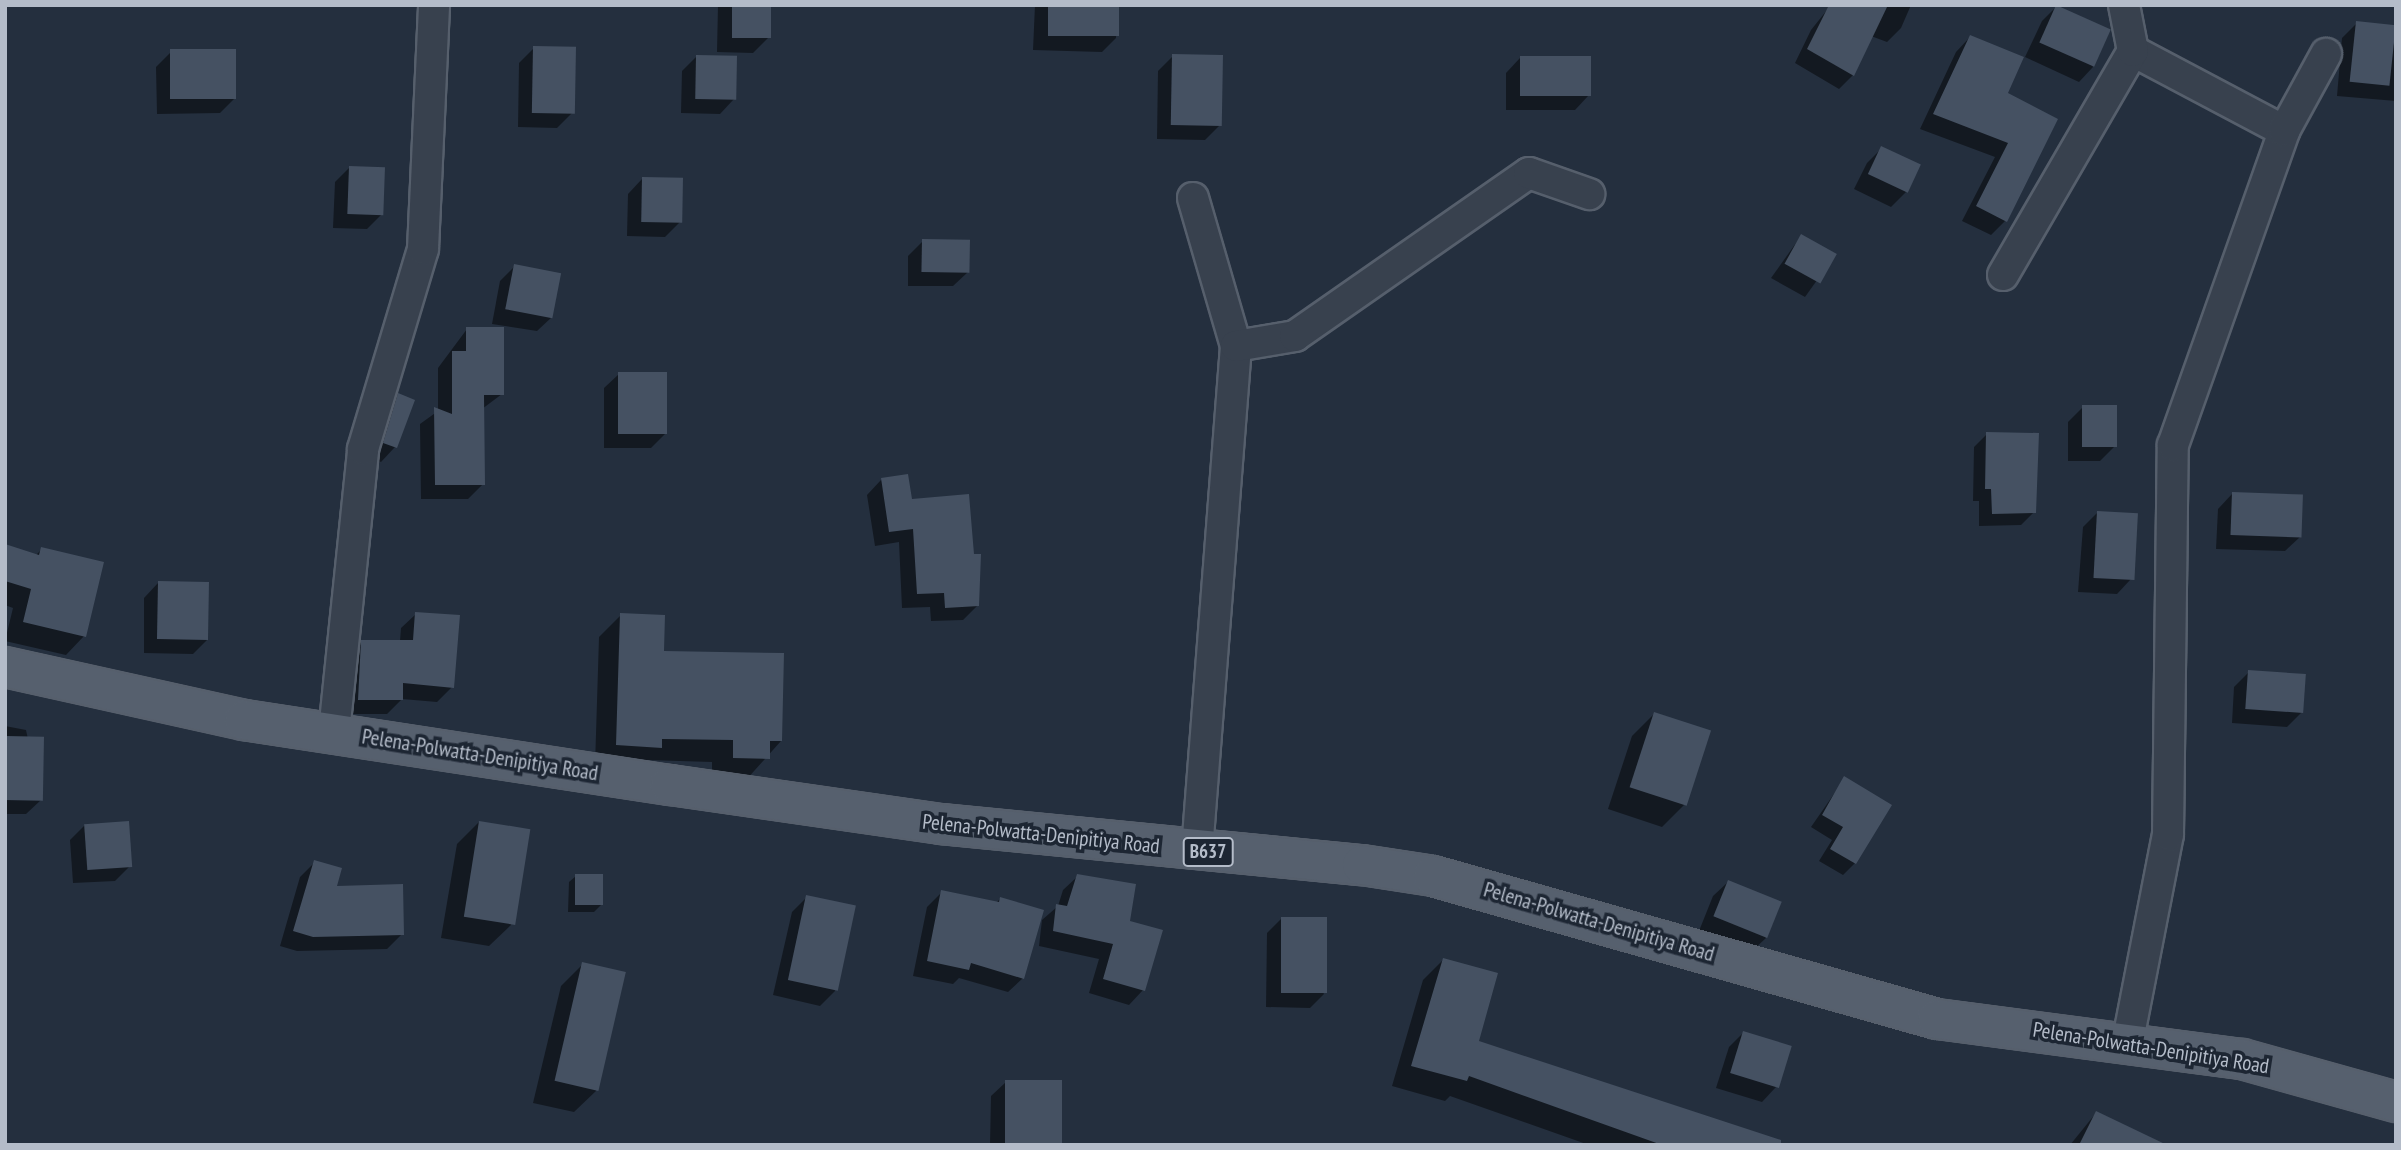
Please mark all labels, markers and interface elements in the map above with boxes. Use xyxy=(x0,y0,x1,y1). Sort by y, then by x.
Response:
street label: Pelena-Polwatta-Denipitiya Road xyxy=(360,724,600,786)
street label: Pelena-Polwatta-Denipitiya Road xyxy=(921,809,1161,859)
road number: B637 xyxy=(1182,836,1234,867)
street label: Pelena-Polwatta-Denipitiya Road xyxy=(1481,877,1717,967)
street label: Pelena-Polwatta-Denipitiya Road xyxy=(2031,1017,2271,1079)

